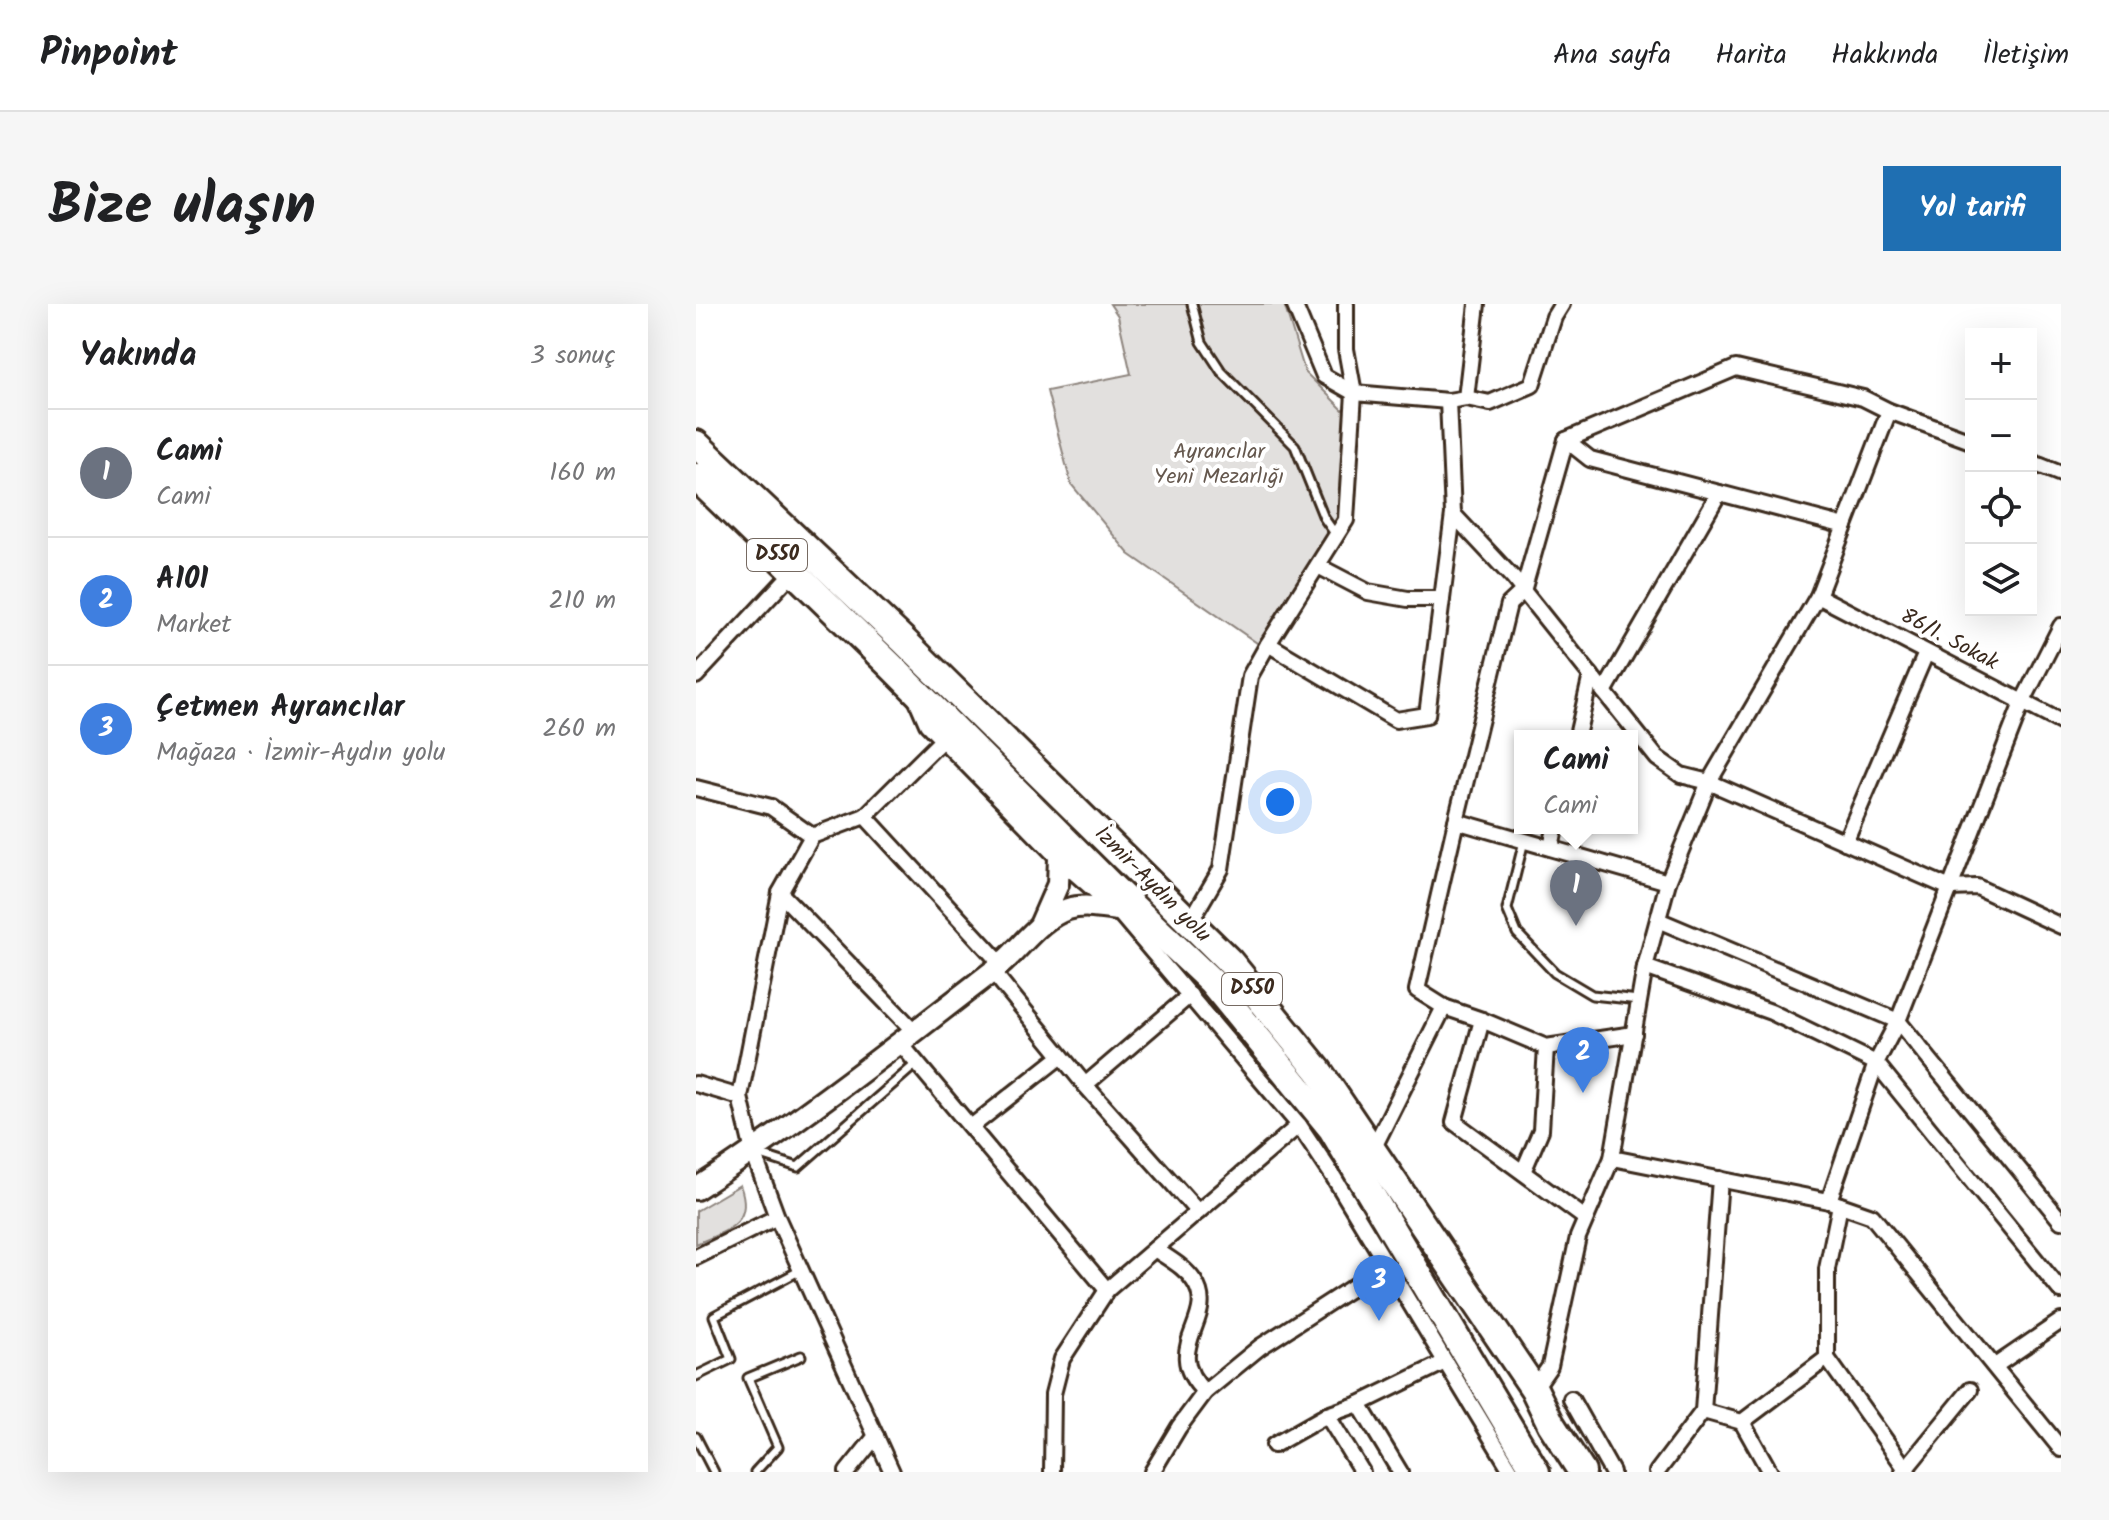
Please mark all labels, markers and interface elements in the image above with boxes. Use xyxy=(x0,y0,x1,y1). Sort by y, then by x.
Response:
text: Pinpoint xyxy=(40,25,178,85)
text: Ana sayfa xyxy=(1553,33,1671,78)
text: Harita xyxy=(1715,33,1787,78)
text: Hakkında xyxy=(1831,33,1938,78)
text: İletişim xyxy=(1982,33,2069,78)
text: Bize ulaşın xyxy=(48,163,316,253)
button: Yol tarifi xyxy=(1883,166,2061,251)
map controls xyxy=(1965,328,2037,616)
button: + xyxy=(1965,328,2037,400)
text: Yakında xyxy=(80,329,197,383)
text: 3 sonuç xyxy=(530,335,616,377)
button: − xyxy=(1965,400,2037,472)
text: Cami xyxy=(156,428,222,476)
park label: Ayrancılar Yeni Mezarlığı xyxy=(1154,435,1284,495)
text: 1 xyxy=(102,452,110,494)
text: 160 m xyxy=(549,452,616,494)
button: locate xyxy=(1965,472,2037,544)
text: Cami xyxy=(156,476,211,518)
road number: D550 xyxy=(747,539,807,571)
button: layers xyxy=(1965,544,2037,616)
text: A101 xyxy=(156,556,208,604)
text: 2 xyxy=(98,580,114,622)
text: 210 m xyxy=(549,580,616,622)
street label: 86/1. Sokak xyxy=(1894,599,2005,681)
text: Market xyxy=(156,604,231,646)
text: Çetmen Ayrancılar xyxy=(156,684,404,732)
text: 3 xyxy=(99,708,113,750)
text: 260 m xyxy=(542,708,616,750)
popup xyxy=(1514,730,1638,834)
text: Mağaza · İzmir-Aydın yolu xyxy=(156,732,446,774)
text: Cami xyxy=(1543,737,1609,785)
your location xyxy=(1260,782,1300,822)
text: Cami xyxy=(1543,785,1598,827)
street label: İzmir-Aydın yolu xyxy=(1085,818,1219,952)
pin: 1 xyxy=(1550,860,1602,926)
road number: D550 xyxy=(1222,973,1282,1005)
pin: 2 xyxy=(1557,1027,1609,1093)
pin: 3 xyxy=(1353,1255,1405,1321)

